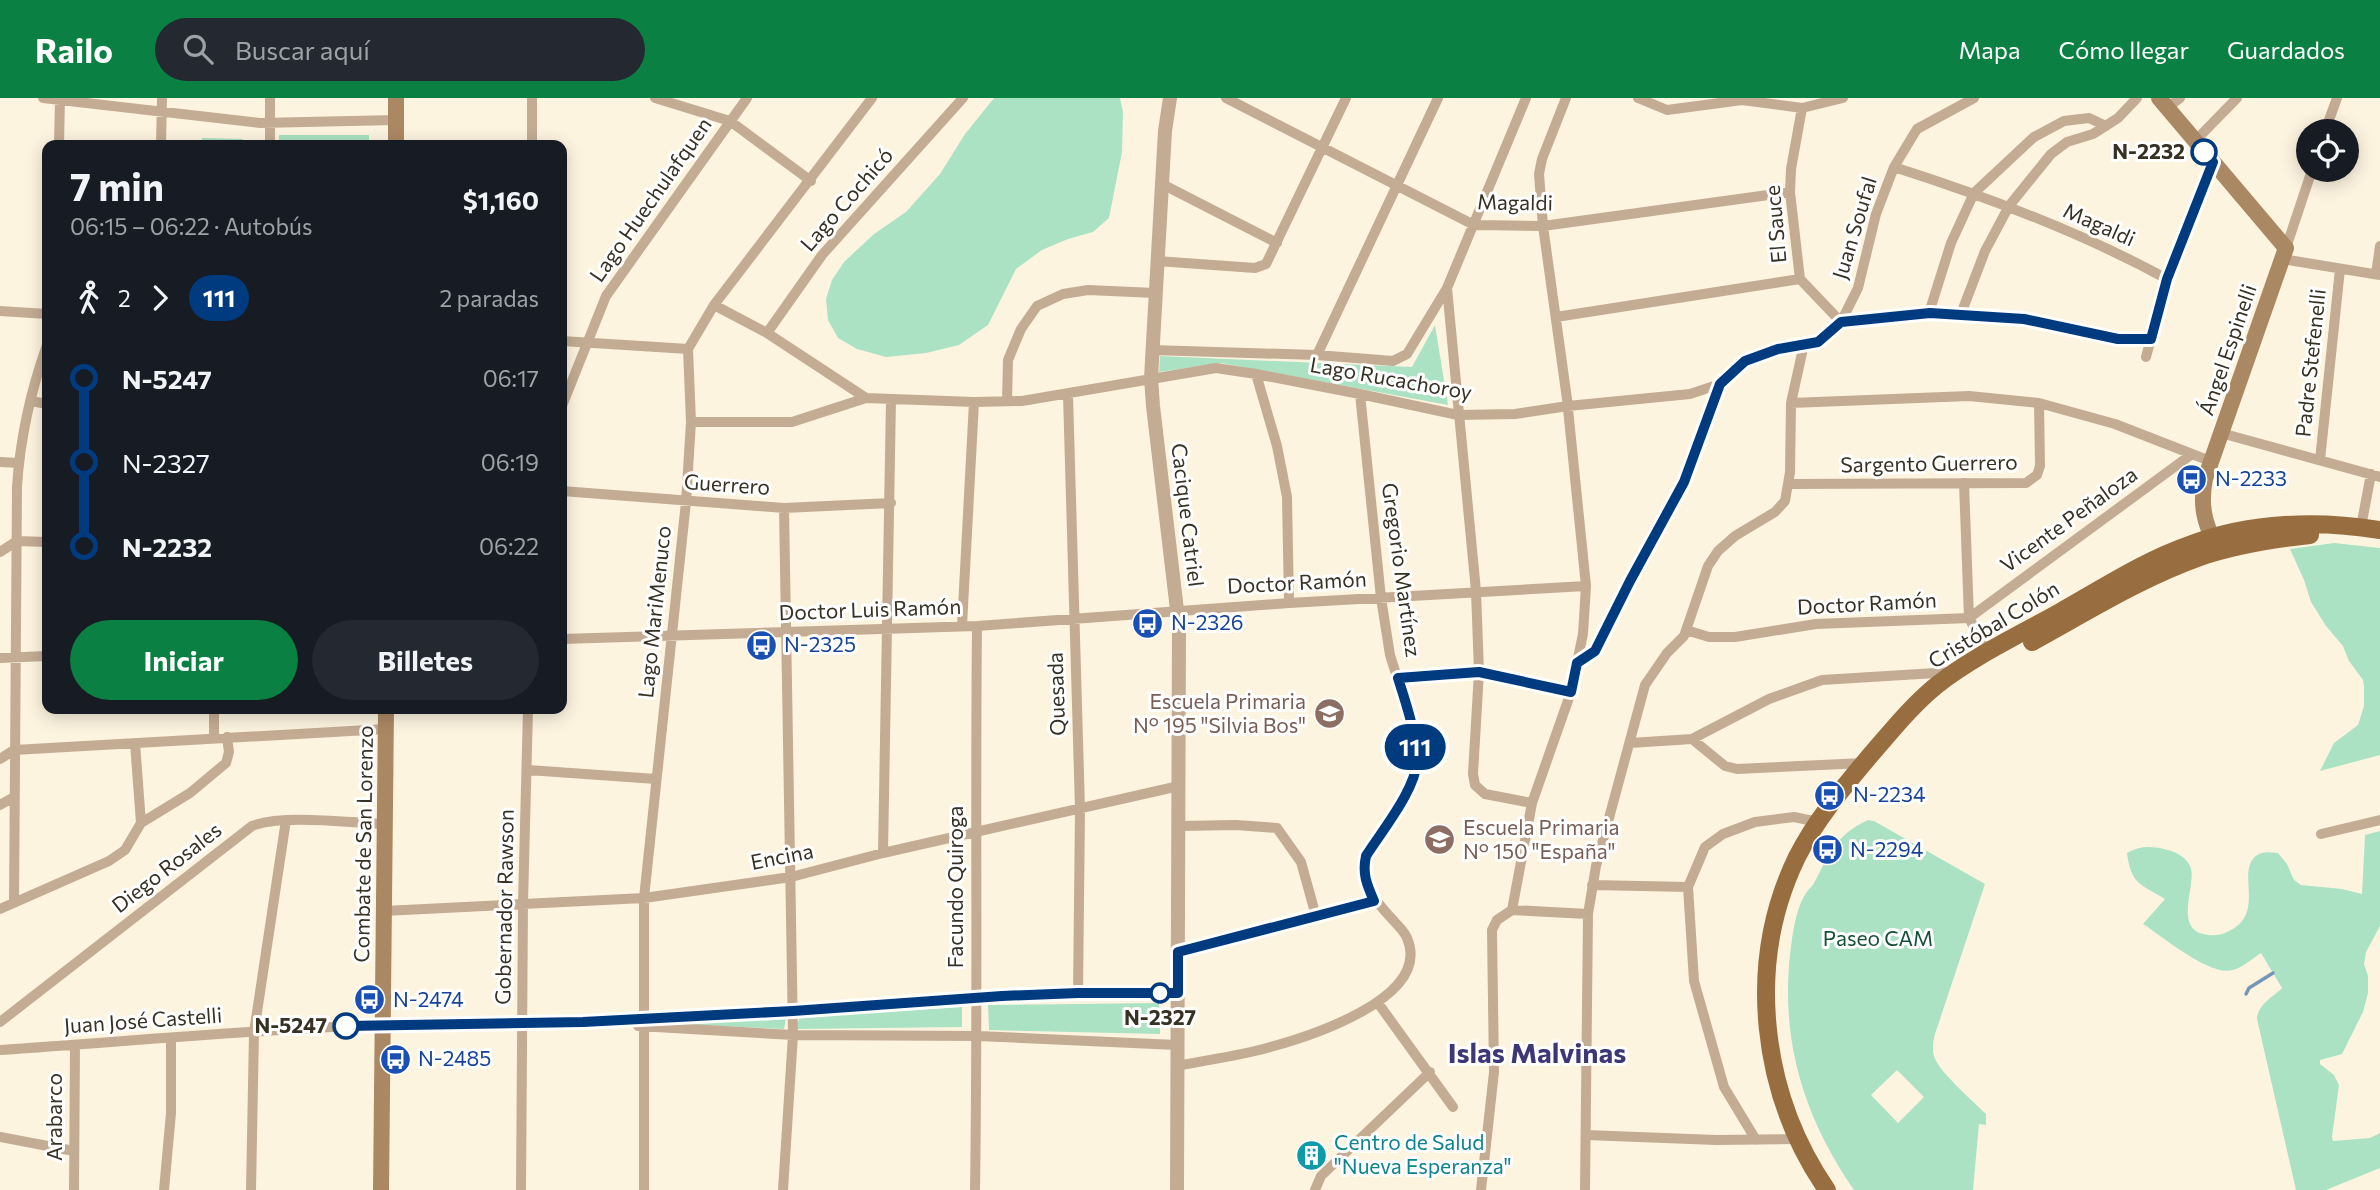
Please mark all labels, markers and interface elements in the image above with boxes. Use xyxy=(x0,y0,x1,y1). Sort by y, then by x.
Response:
search box xyxy=(155,18,645,81)
text: Railo xyxy=(35,29,113,70)
icon: search xyxy=(179,30,217,68)
text: Buscar aquí xyxy=(235,34,370,65)
text: Mapa xyxy=(1958,35,2021,64)
text: Cómo llegar xyxy=(2059,35,2189,64)
text: Guardados xyxy=(2227,35,2345,64)
street label: Lago Huechulafquen xyxy=(584,112,716,286)
map controls xyxy=(2296,119,2359,182)
button: locate xyxy=(2296,119,2359,182)
place label: N-2232 xyxy=(2112,138,2185,163)
marker: N-2232 xyxy=(2191,139,2217,165)
street label: Lago Cochicó xyxy=(794,142,897,256)
text: 7 min xyxy=(70,162,164,209)
street label: Juan Soufal xyxy=(1826,173,1881,282)
text: $1,160 xyxy=(463,184,539,215)
street label: El Sauce xyxy=(1759,184,1790,264)
street label: Magaldi xyxy=(1477,188,1553,215)
street label: Magaldi xyxy=(2060,197,2139,250)
text: 06:15 – 06:22 · Autobús xyxy=(70,212,312,240)
icon: walk xyxy=(70,279,108,317)
icon: forward xyxy=(141,279,179,317)
street label: Ángel Espinelli xyxy=(2192,281,2261,418)
text: 111 xyxy=(203,283,235,312)
text: 2 xyxy=(118,284,131,312)
text: 2 paradas xyxy=(439,284,539,312)
street label: Padre Stefenelli xyxy=(2289,287,2330,438)
street label: Lago Rucachoroy xyxy=(1308,351,1474,404)
text: N-5247 xyxy=(122,363,212,394)
text: 06:17 xyxy=(483,364,539,392)
street label: Cacique Catriel xyxy=(1167,442,1210,588)
text: N-2327 xyxy=(122,447,210,478)
text: 06:19 xyxy=(481,448,539,476)
street label: Sargento Guerrero xyxy=(1840,448,2018,477)
street label: Vicente Peñaloza xyxy=(1995,461,2141,577)
bus stop icon: N-2233 xyxy=(2175,462,2209,496)
place label: N-2233 xyxy=(2215,465,2287,490)
street label: Guerrero xyxy=(683,468,771,499)
street label: Gregorio Martínez xyxy=(1378,481,1427,658)
street label: Lago MariMenuco xyxy=(632,524,675,699)
text: N-2232 xyxy=(122,531,212,562)
text: 06:22 xyxy=(479,532,539,560)
street label: Doctor Ramón xyxy=(1227,565,1367,598)
street label: Cristóbal Colón xyxy=(1923,575,2063,673)
street label: Doctor Ramón xyxy=(1797,586,1937,619)
street label: Doctor Luis Ramón xyxy=(778,593,962,624)
bus stop icon: N-2326 xyxy=(1131,606,1165,640)
place label: N-2326 xyxy=(1171,609,1244,634)
button: Iniciar xyxy=(70,620,298,700)
button: Billetes xyxy=(312,620,539,700)
bus stop icon: N-2325 xyxy=(744,628,778,662)
place label: N-2325 xyxy=(784,631,856,656)
street label: Quesada xyxy=(1042,652,1069,736)
place label: Escuela Primaria N° 195 "Silvia Bos" xyxy=(1133,688,1306,737)
school or university icon: Escuela Primaria N° 195 "Silvia Bos" xyxy=(1312,697,1346,731)
line badge: 111 xyxy=(1375,724,1455,770)
street label: Combate de San Lorenzo xyxy=(348,725,377,963)
text: 111 xyxy=(1399,732,1431,761)
bus stop icon: N-2234 xyxy=(1813,778,1847,812)
place label: N-2234 xyxy=(1853,781,1926,806)
street label: Facundo Quiroga xyxy=(942,806,967,968)
street label: Gobernador Rawson xyxy=(489,809,518,1005)
place label: Escuela Primaria N° 150 "España" xyxy=(1463,814,1620,863)
street label: Diego Rosales xyxy=(106,816,226,917)
school or university icon: Escuela Primaria N° 150 "España" xyxy=(1423,823,1457,857)
bus stop icon: N-2294 xyxy=(1810,833,1844,867)
place label: N-2294 xyxy=(1850,836,1924,861)
street label: Encina xyxy=(748,837,815,874)
park label: Paseo CAM xyxy=(1823,925,1933,950)
bus stop icon: N-2474 xyxy=(353,983,387,1017)
marker: N-2327 xyxy=(1150,983,1170,1003)
place label: N-2474 xyxy=(393,986,464,1011)
street label: Juan José Castelli xyxy=(63,1002,223,1037)
place label: N-2327 xyxy=(1124,1004,1196,1029)
place label: N-5247 xyxy=(254,1012,327,1037)
marker: N-5247 xyxy=(333,1013,359,1039)
district label: Islas Malvinas xyxy=(1448,1035,1626,1069)
bus stop icon: N-2485 xyxy=(378,1042,412,1076)
place label: N-2485 xyxy=(418,1045,491,1070)
street label: Arabarco xyxy=(41,1073,66,1161)
place label: Centro de Salud "Nueva Esperanza" xyxy=(1334,1129,1512,1178)
building icon: Centro de Salud "Nueva Esperanza" xyxy=(1294,1138,1328,1172)

